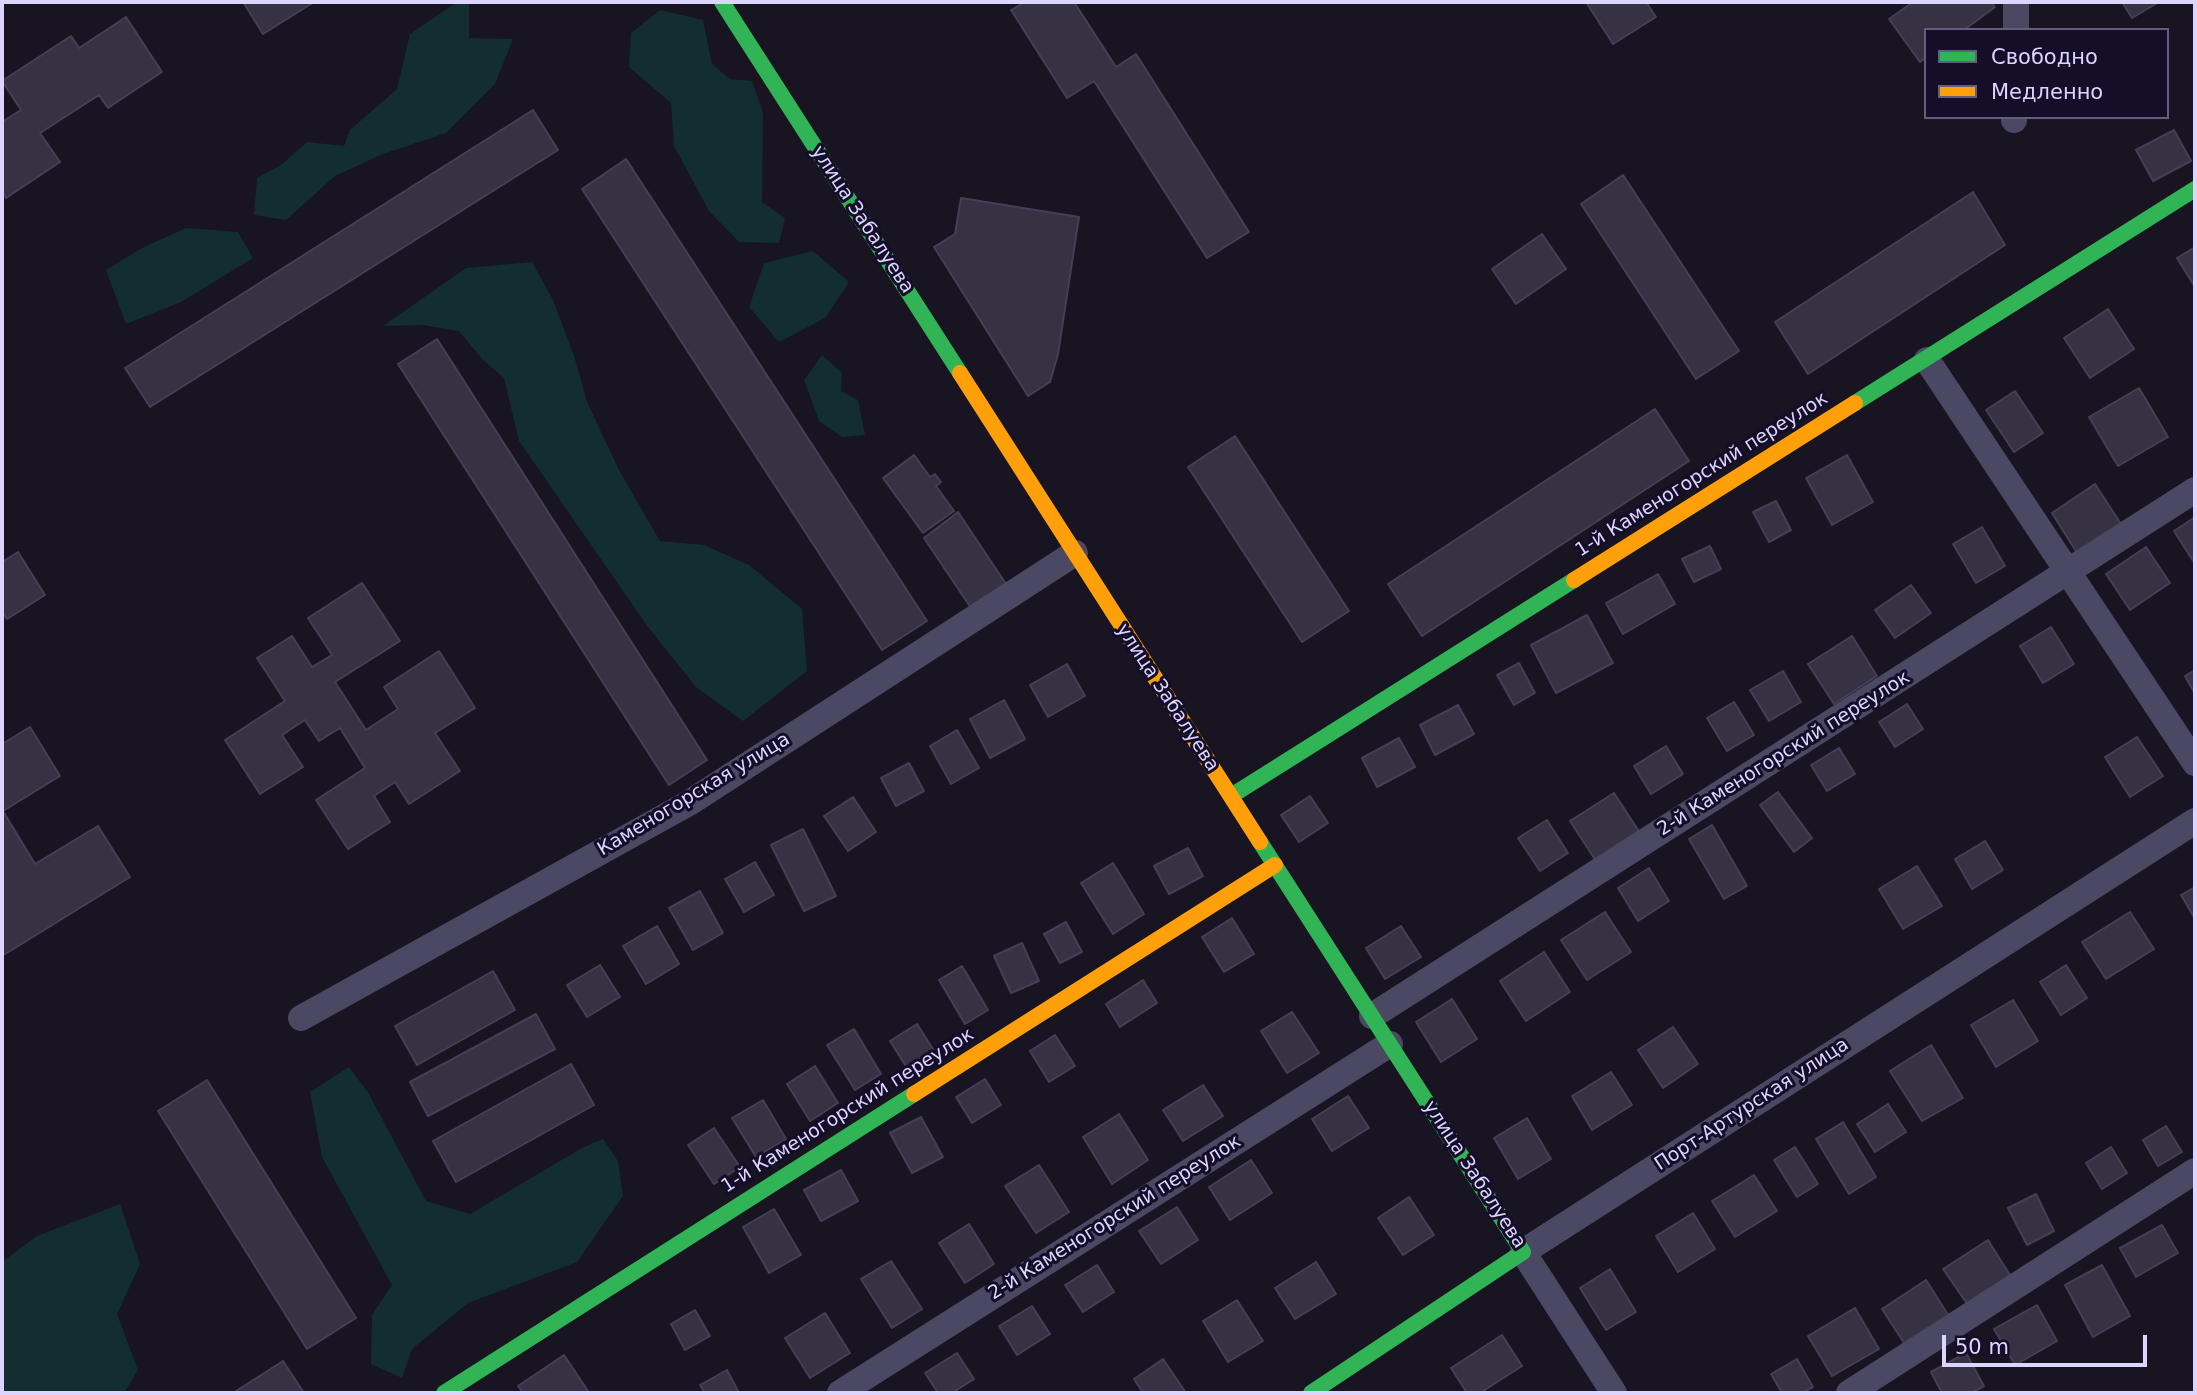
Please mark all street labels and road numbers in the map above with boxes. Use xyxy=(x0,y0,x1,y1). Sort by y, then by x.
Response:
street label: улица Забалуева xyxy=(806,142,918,298)
street label: 1-й Каменогорский переулок xyxy=(1572,388,1832,562)
street label: улица Забалуева xyxy=(1111,620,1223,776)
street label: 2-й Каменогорский переулок xyxy=(1654,667,1914,841)
street label: Каменогорская улица xyxy=(594,729,794,861)
street label: 1-й Каменогорский переулок xyxy=(718,1024,978,1198)
street label: Порт-Артурская улица xyxy=(1651,1034,1853,1176)
street label: улица Забалуева xyxy=(1418,1097,1530,1253)
street label: 2-й Каменогорский переулок xyxy=(985,1131,1245,1305)

